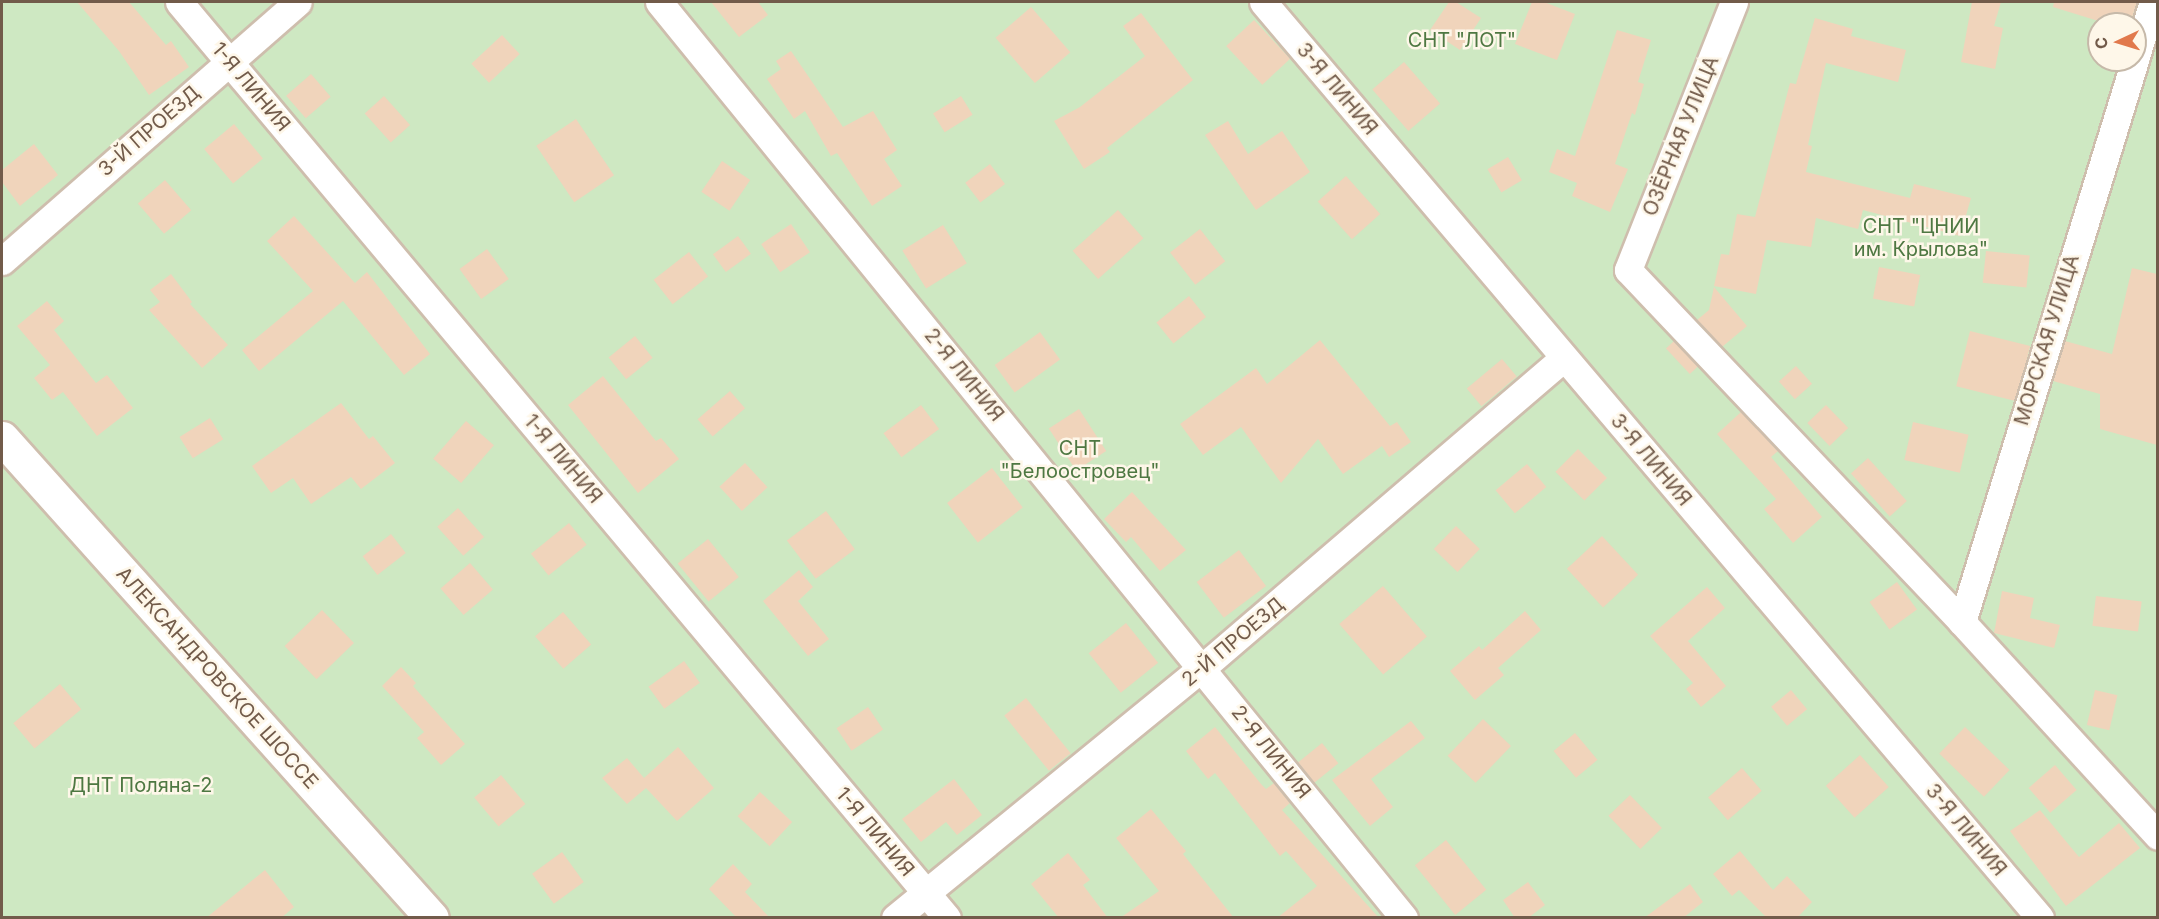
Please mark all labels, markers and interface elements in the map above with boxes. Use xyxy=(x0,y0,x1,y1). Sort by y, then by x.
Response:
north arrow xyxy=(2087,12,2147,72)
park label: СНТ "ЛОТ" xyxy=(1408,28,1516,52)
text: С xyxy=(2091,37,2111,50)
street label: 1-Я ЛИНИЯ xyxy=(207,38,295,136)
street label: 3-Я ЛИНИЯ xyxy=(1292,38,1382,140)
street label: ОЗЁРНАЯ УЛИЦА xyxy=(1638,53,1724,219)
street label: 3-Й ПРОЕЗД xyxy=(94,81,204,181)
park label: СНТ "ЦНИИ им. Крылова" xyxy=(1854,215,1988,262)
street label: МОРСКАЯ УЛИЦА xyxy=(2010,252,2084,428)
street label: 2-Я ЛИНИЯ xyxy=(919,324,1009,426)
street label: 3-Я ЛИНИЯ xyxy=(1606,409,1696,511)
street label: 1-Я ЛИНИЯ xyxy=(519,410,607,508)
park label: СНТ "Белоостровец" xyxy=(1001,436,1159,483)
street label: АЛЕКСАНДРОВСКОЕ ШОССЕ xyxy=(111,562,323,794)
street label: 2-Й ПРОЕЗД xyxy=(1177,592,1289,692)
street label: 2-Я ЛИНИЯ xyxy=(1226,701,1316,803)
park label: ДНТ Поляна-2 xyxy=(69,773,213,797)
street label: 3-Я ЛИНИЯ xyxy=(1921,779,2011,881)
street label: 1-Я ЛИНИЯ xyxy=(831,783,919,881)

